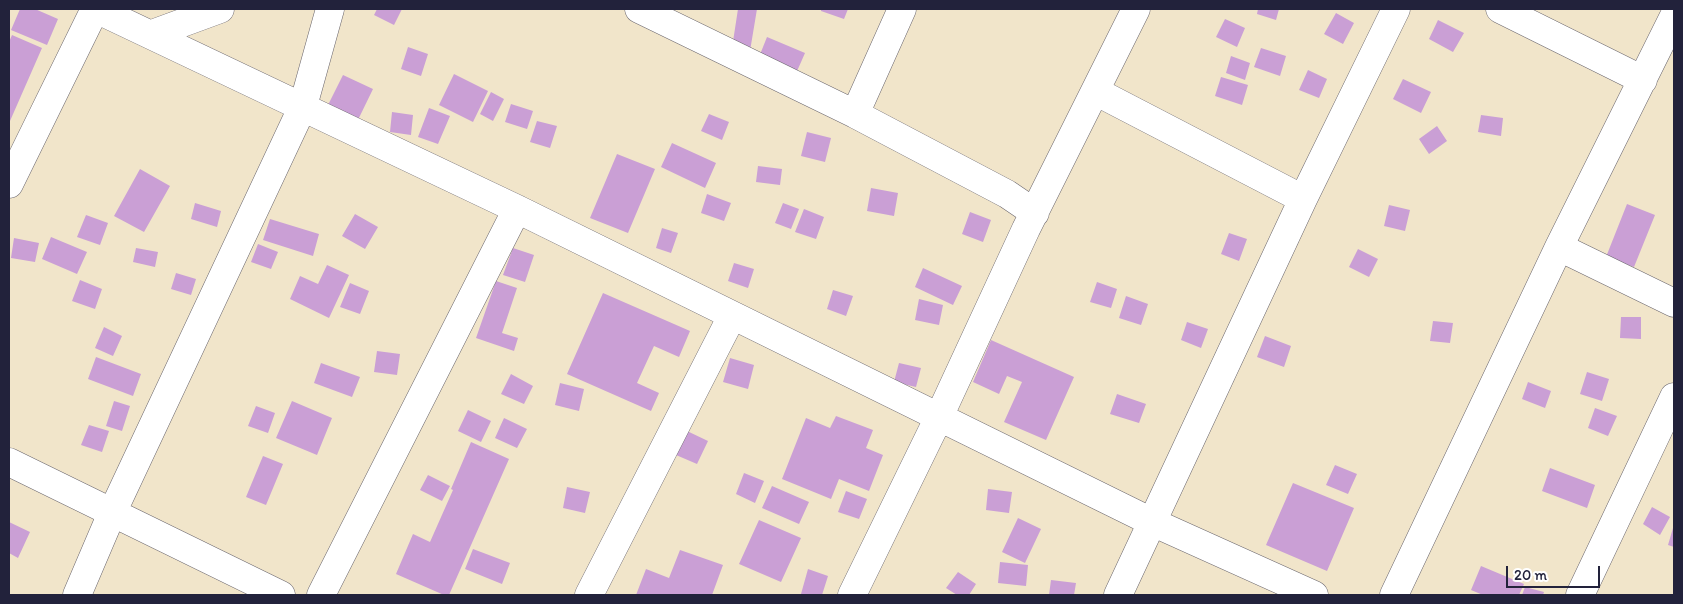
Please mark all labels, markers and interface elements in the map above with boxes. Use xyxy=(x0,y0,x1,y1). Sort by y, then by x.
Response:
scale bar xyxy=(1508,556,1602,588)
text: 20 m xyxy=(1514,566,1547,584)

